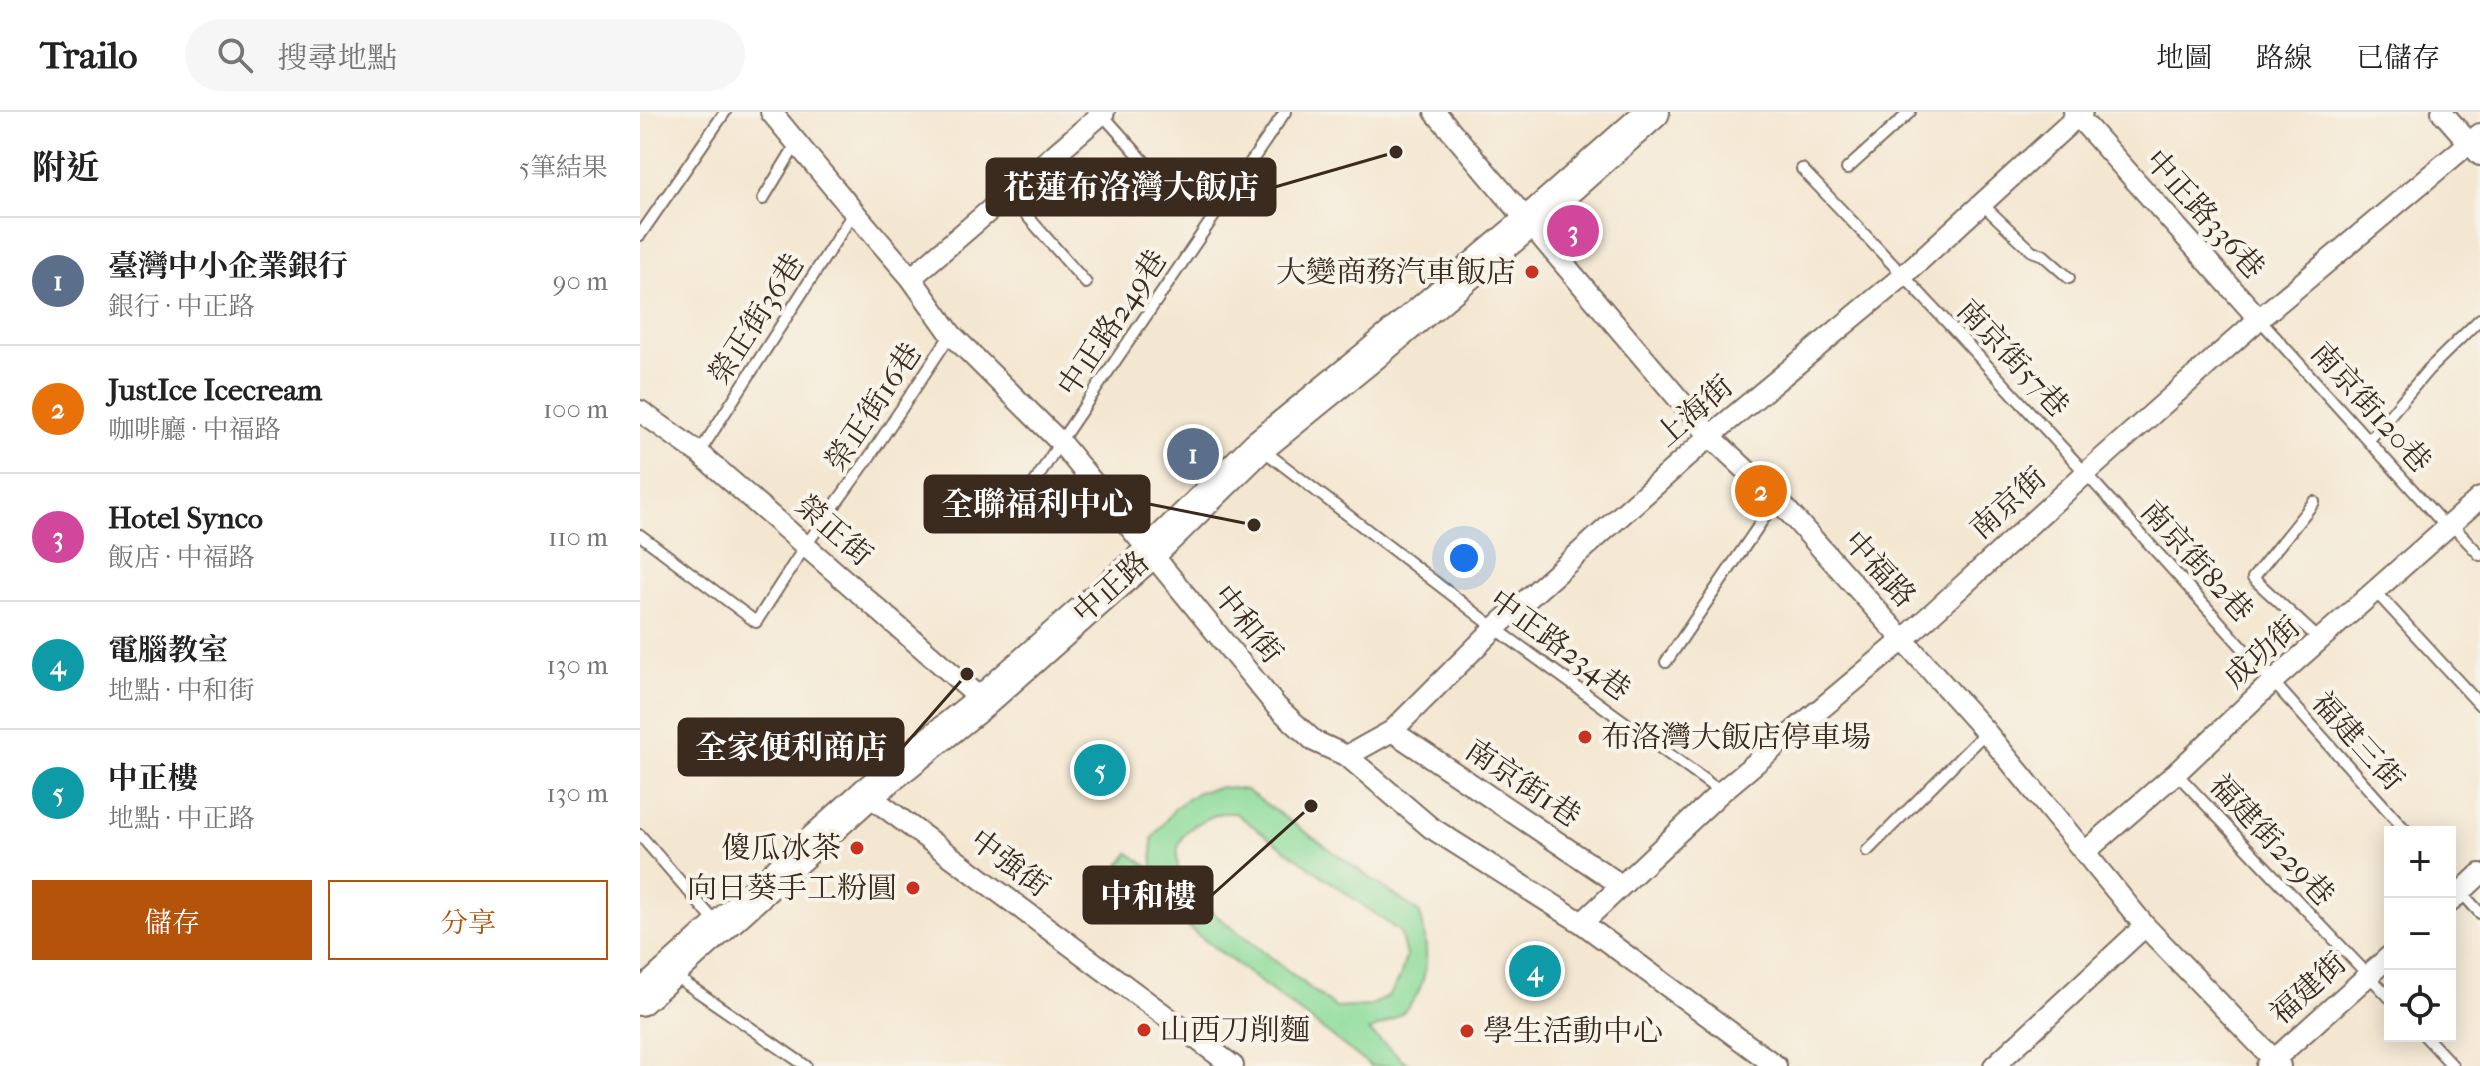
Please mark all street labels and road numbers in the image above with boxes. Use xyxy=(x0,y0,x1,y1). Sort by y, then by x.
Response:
street label: 中正路336巷 xyxy=(2138,143,2271,286)
street label: 中正路249巷 xyxy=(1051,243,1174,403)
street label: 榮正街36巷 xyxy=(701,247,812,391)
street label: 南京街57巷 xyxy=(1950,292,2076,424)
street label: 南京街120巷 xyxy=(2303,335,2438,479)
street label: 榮正街16巷 xyxy=(818,337,929,478)
street label: 上海街 xyxy=(1649,369,1740,454)
street label: 南京街 xyxy=(1963,460,2053,546)
street label: 榮正街 xyxy=(788,488,879,573)
street label: 南京街82巷 xyxy=(2133,494,2260,629)
street label: 中福路 xyxy=(1837,524,1923,614)
street label: 中正路 xyxy=(1066,544,1156,630)
street label: 中和街 xyxy=(1206,578,1290,670)
street label: 中正路234巷 xyxy=(1482,583,1637,708)
street label: 成功街 xyxy=(2217,609,2307,695)
street label: 福建三街 xyxy=(2304,685,2411,798)
street label: 南京街1巷 xyxy=(1459,732,1587,834)
street label: 福建街229巷 xyxy=(2202,767,2341,913)
street label: 中強街 xyxy=(963,822,1056,904)
street label: 福建街 xyxy=(2263,945,2353,1031)

